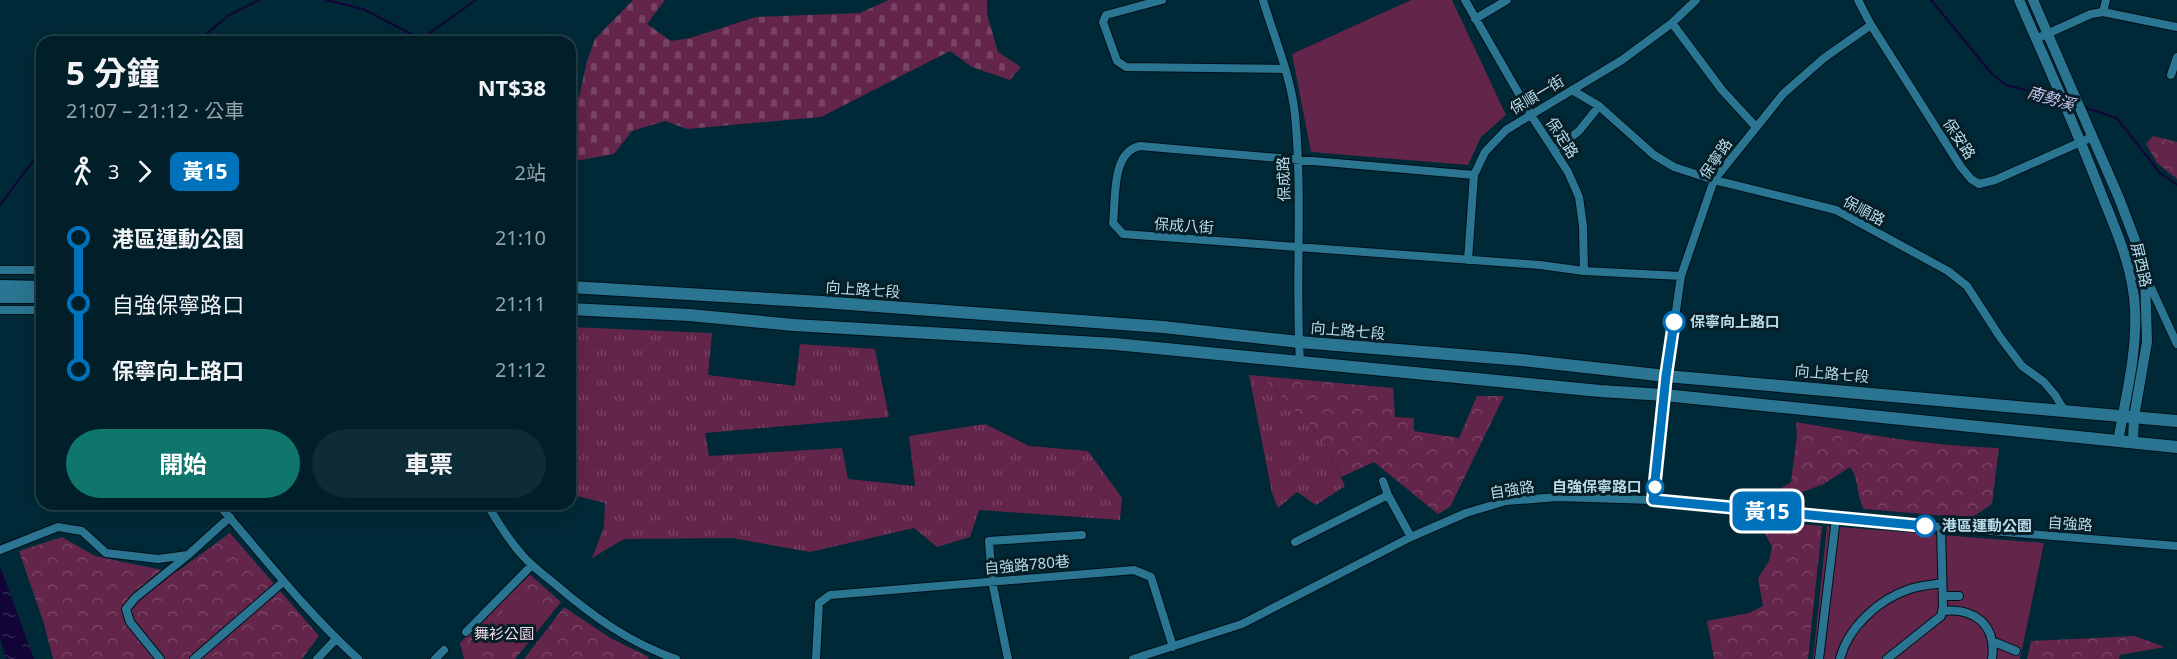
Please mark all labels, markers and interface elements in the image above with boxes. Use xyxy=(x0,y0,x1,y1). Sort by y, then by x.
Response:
text: 5 分鐘 xyxy=(66,50,159,95)
street label: 保順一街 xyxy=(1506,70,1567,118)
text: NT$38 xyxy=(478,72,546,102)
water label: 南勢溪 xyxy=(2025,80,2079,116)
text: 21:07 – 21:12 · 公車 xyxy=(66,97,244,124)
street label: 保定路 xyxy=(1542,113,1583,162)
street label: 保安路 xyxy=(1939,114,1980,163)
street label: 保寧路 xyxy=(1694,134,1736,183)
icon: walk xyxy=(66,155,99,188)
icon: forward xyxy=(128,155,161,188)
street label: 保成路 xyxy=(1272,156,1294,202)
text: 黃15 xyxy=(182,157,227,185)
text: 3 xyxy=(108,158,119,185)
text: 2站 xyxy=(515,159,546,186)
street label: 保順路 xyxy=(1840,191,1889,230)
street label: 保成八街 xyxy=(1153,213,1215,237)
text: 港區運動公園 xyxy=(112,223,244,253)
text: 21:10 xyxy=(495,224,546,251)
street label: 屏西路 xyxy=(2127,241,2157,289)
street label: 向上路七段 xyxy=(825,276,901,302)
text: 自強保寧路口 xyxy=(112,289,244,319)
text: 21:11 xyxy=(495,290,546,317)
marker: 保寧向上路口 xyxy=(1663,311,1685,333)
place label: 保寧向上路口 xyxy=(1690,311,1780,331)
street label: 向上路七段 xyxy=(1310,317,1386,343)
text: 保寧向上路口 xyxy=(112,355,244,385)
text: 21:12 xyxy=(495,356,546,383)
street label: 向上路七段 xyxy=(1794,360,1870,386)
button: 開始 xyxy=(66,429,300,498)
button: 車票 xyxy=(312,429,546,498)
street label: 自強路 xyxy=(1488,476,1536,502)
place label: 自強保寧路口 xyxy=(1552,476,1642,496)
marker: 自強保寧路口 xyxy=(1646,478,1664,496)
line badge: 黃15 xyxy=(1732,492,1802,530)
text: 黃15 xyxy=(1744,497,1790,525)
street label: 自強路 xyxy=(2047,511,2093,535)
marker: 港區運動公園 xyxy=(1914,515,1936,537)
place label: 港區運動公園 xyxy=(1942,515,2032,535)
street label: 自強路780巷 xyxy=(983,550,1070,578)
park label: 舞衫公園 xyxy=(474,623,534,643)

